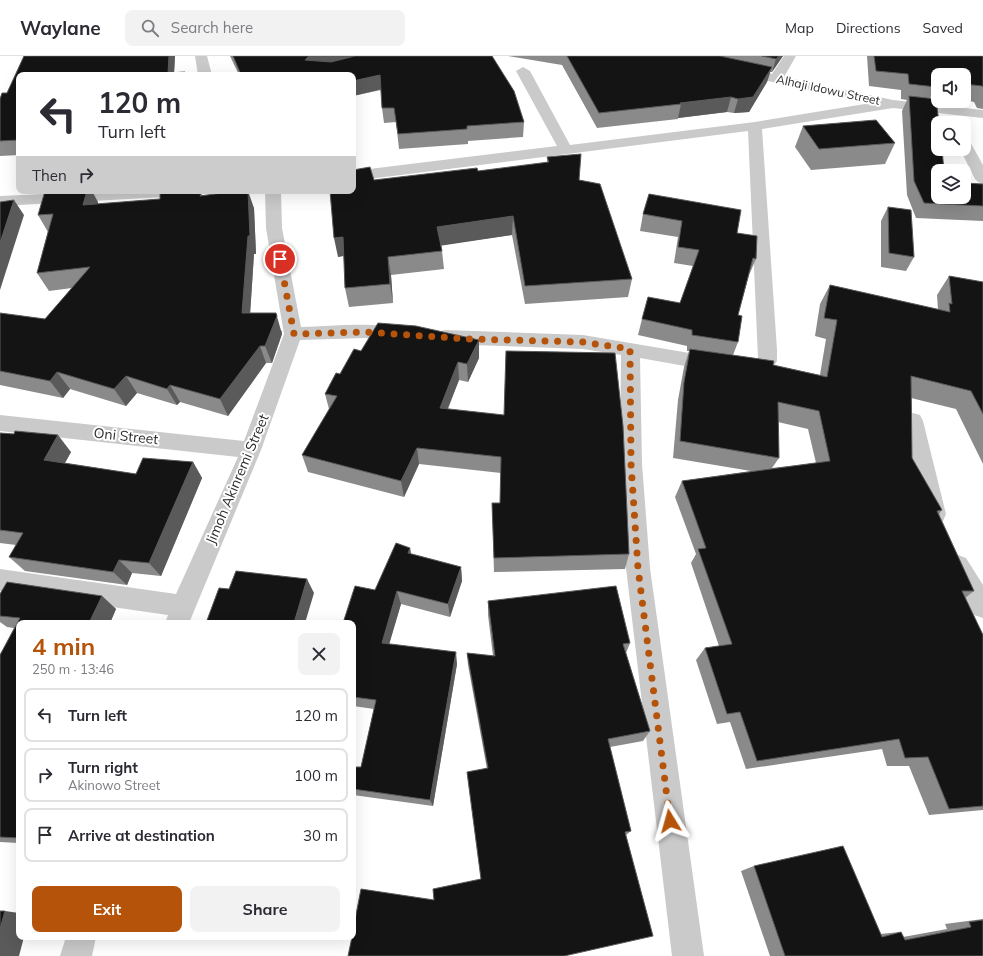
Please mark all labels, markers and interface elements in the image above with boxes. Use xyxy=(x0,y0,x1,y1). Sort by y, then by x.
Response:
search box xyxy=(125,10,405,46)
text: Waylane xyxy=(20,16,101,40)
icon: search xyxy=(139,17,161,39)
text: Search here xyxy=(171,18,253,37)
text: Map xyxy=(785,19,814,37)
text: Directions xyxy=(836,19,901,37)
text: Saved xyxy=(923,19,963,37)
map controls xyxy=(931,68,971,204)
button: sound xyxy=(931,68,971,108)
street label: Alhaji Idowu Street xyxy=(775,71,881,108)
text: 120 m xyxy=(98,85,181,120)
icon: left xyxy=(32,88,84,140)
button: search xyxy=(931,116,971,156)
text: Turn left xyxy=(98,120,166,143)
icon: right xyxy=(75,164,97,186)
button: layers xyxy=(931,164,971,204)
text: Then xyxy=(32,166,67,185)
pin xyxy=(263,242,297,276)
icon: arrive xyxy=(269,248,291,270)
street label: Jimoh Akinremi Street xyxy=(201,411,273,547)
street label: Oni Street xyxy=(93,424,159,448)
text: 4 min xyxy=(32,631,95,661)
button: close xyxy=(298,633,340,675)
text: 250 m · 13:46 xyxy=(32,661,114,677)
icon: left xyxy=(34,704,56,726)
text: Turn left xyxy=(68,706,127,725)
text: 120 m xyxy=(294,706,338,725)
text: Turn right xyxy=(68,758,138,777)
icon: right xyxy=(34,764,56,786)
text: 100 m xyxy=(294,766,338,785)
text: Akinowo Street xyxy=(68,777,160,793)
position arrow xyxy=(649,800,691,842)
icon: arrive xyxy=(34,824,56,846)
text: Arrive at destination xyxy=(68,826,215,845)
text: 30 m xyxy=(303,826,338,845)
button: Exit xyxy=(32,886,182,932)
button: Share xyxy=(190,886,340,932)

